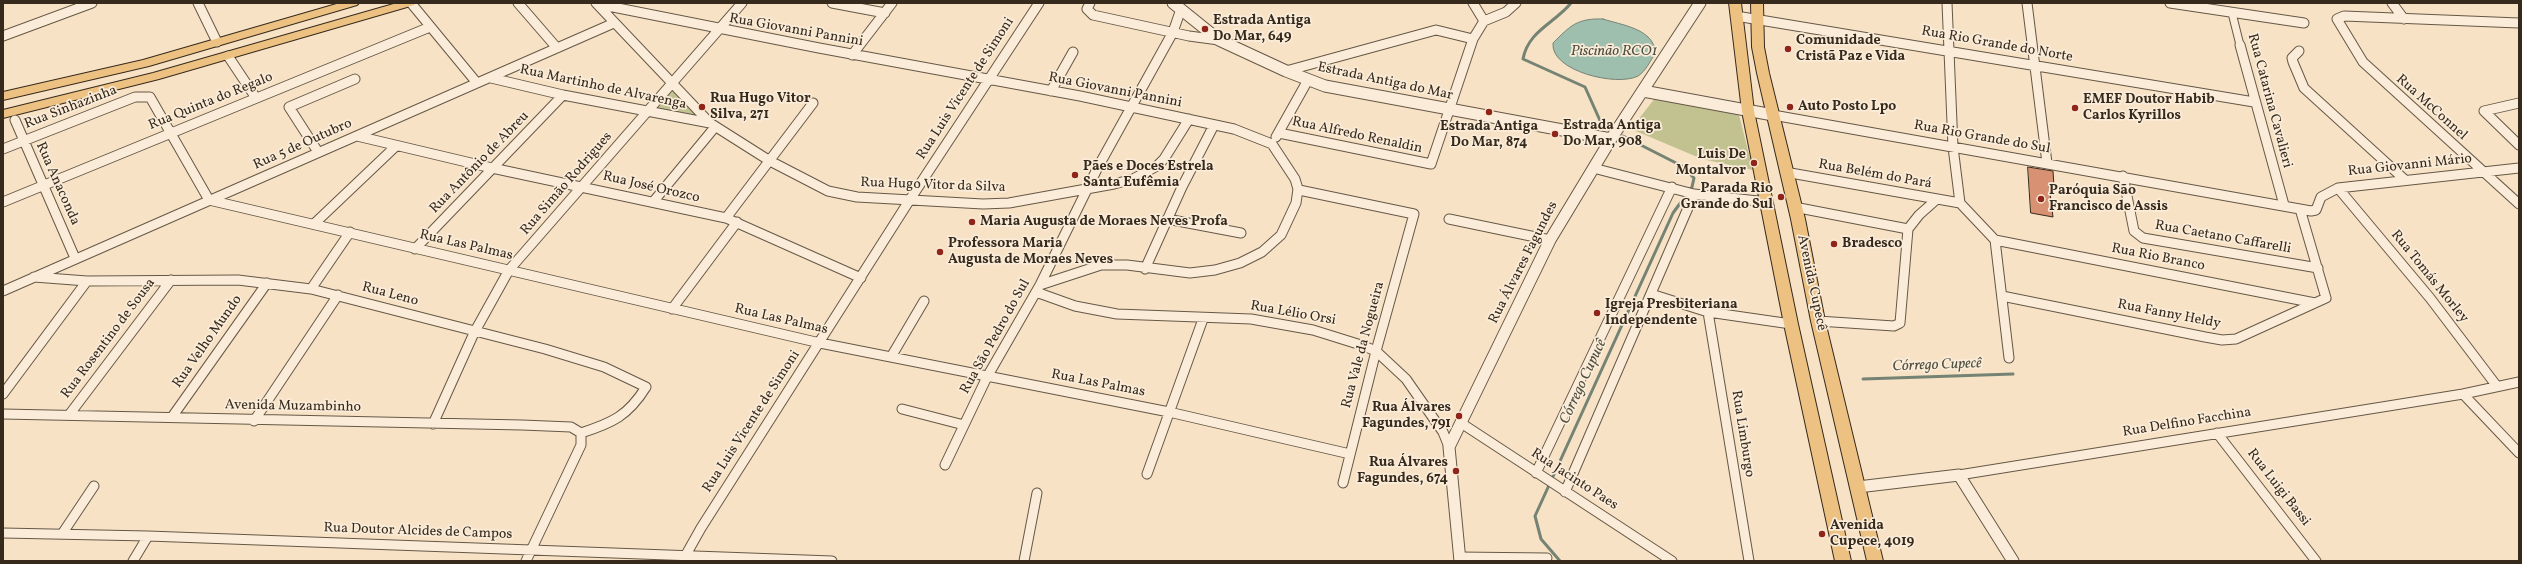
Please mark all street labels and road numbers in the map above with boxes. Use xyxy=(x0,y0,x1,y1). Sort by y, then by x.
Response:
street label: Rua Giovanni Pannini xyxy=(728,11,864,51)
street label: Rua Luis Vicente de Simoni xyxy=(914,15,1018,163)
street label: Rua Rio Grande do Norte xyxy=(1920,23,2074,67)
street label: Rua Catarina Cavalieri xyxy=(2243,32,2295,170)
street label: Estrada Antiga do Mar xyxy=(1316,59,1454,105)
street label: Rua Martinho de Alvarenga xyxy=(518,62,688,114)
street label: Rua Quinta do Regalo xyxy=(146,69,276,135)
street label: Rua Giovanni Pannini xyxy=(1047,70,1183,112)
street label: Rua McConnel xyxy=(2392,72,2470,144)
street label: Rua Sinhazinha xyxy=(22,83,120,133)
street label: Rua Antônio de Abreu xyxy=(427,108,533,218)
street label: Rua Alfredo Renaldin xyxy=(1290,114,1424,158)
street label: Rua 5 de Outubro xyxy=(251,116,355,174)
street label: Rua Rio Grande do Sul xyxy=(1913,118,2051,158)
street label: Rua Simão Rodrigues xyxy=(518,129,616,239)
street label: Rua Anaconda xyxy=(31,140,83,228)
street label: Rua Giovanni Mário xyxy=(2347,151,2473,181)
street label: Rua Belém do Pará xyxy=(1817,157,1933,193)
street label: Rua José Orozco xyxy=(601,169,701,207)
street label: Rua Hugo Vitor da Silva xyxy=(860,175,1006,197)
street label: Rua Álvares Fagundes xyxy=(1486,199,1562,327)
street label: Rua Caetano Caffarelli xyxy=(2154,218,2292,258)
street label: Rua Las Palmas xyxy=(418,227,514,265)
street label: Rua Tomás Morley xyxy=(2386,227,2472,327)
street label: Avenida Cupecê xyxy=(1793,233,1829,333)
street label: Rua Rio Branco xyxy=(2110,241,2206,275)
street label: Rua Rosentino de Sousa xyxy=(58,276,160,402)
street label: Rua São Pedro do Sul xyxy=(957,277,1035,397)
street label: Rua Leno xyxy=(360,279,420,311)
street label: Rua Vale da Nogueira xyxy=(1339,280,1389,410)
street label: Rua Velho Mundo xyxy=(170,292,246,392)
street label: Rua Fanny Heldy xyxy=(2116,297,2222,333)
street label: Rua Lélio Orsi xyxy=(1249,298,1337,330)
street label: Rua Las Palmas xyxy=(733,301,829,339)
street label: Rua Luis Vicente de Simoni xyxy=(700,348,804,496)
street label: Rua Las Palmas xyxy=(1050,367,1146,401)
street label: Rua Limburgo xyxy=(1727,389,1757,479)
street label: Avenida Muzambinho xyxy=(225,397,361,417)
street label: Rua Delfino Facchina xyxy=(2122,405,2252,441)
street label: Rua Jacinto Paes xyxy=(1527,446,1621,514)
street label: Rua Luigi Bassi xyxy=(2243,446,2313,530)
street label: Rua Doutor Alcides de Campos xyxy=(323,520,513,544)

